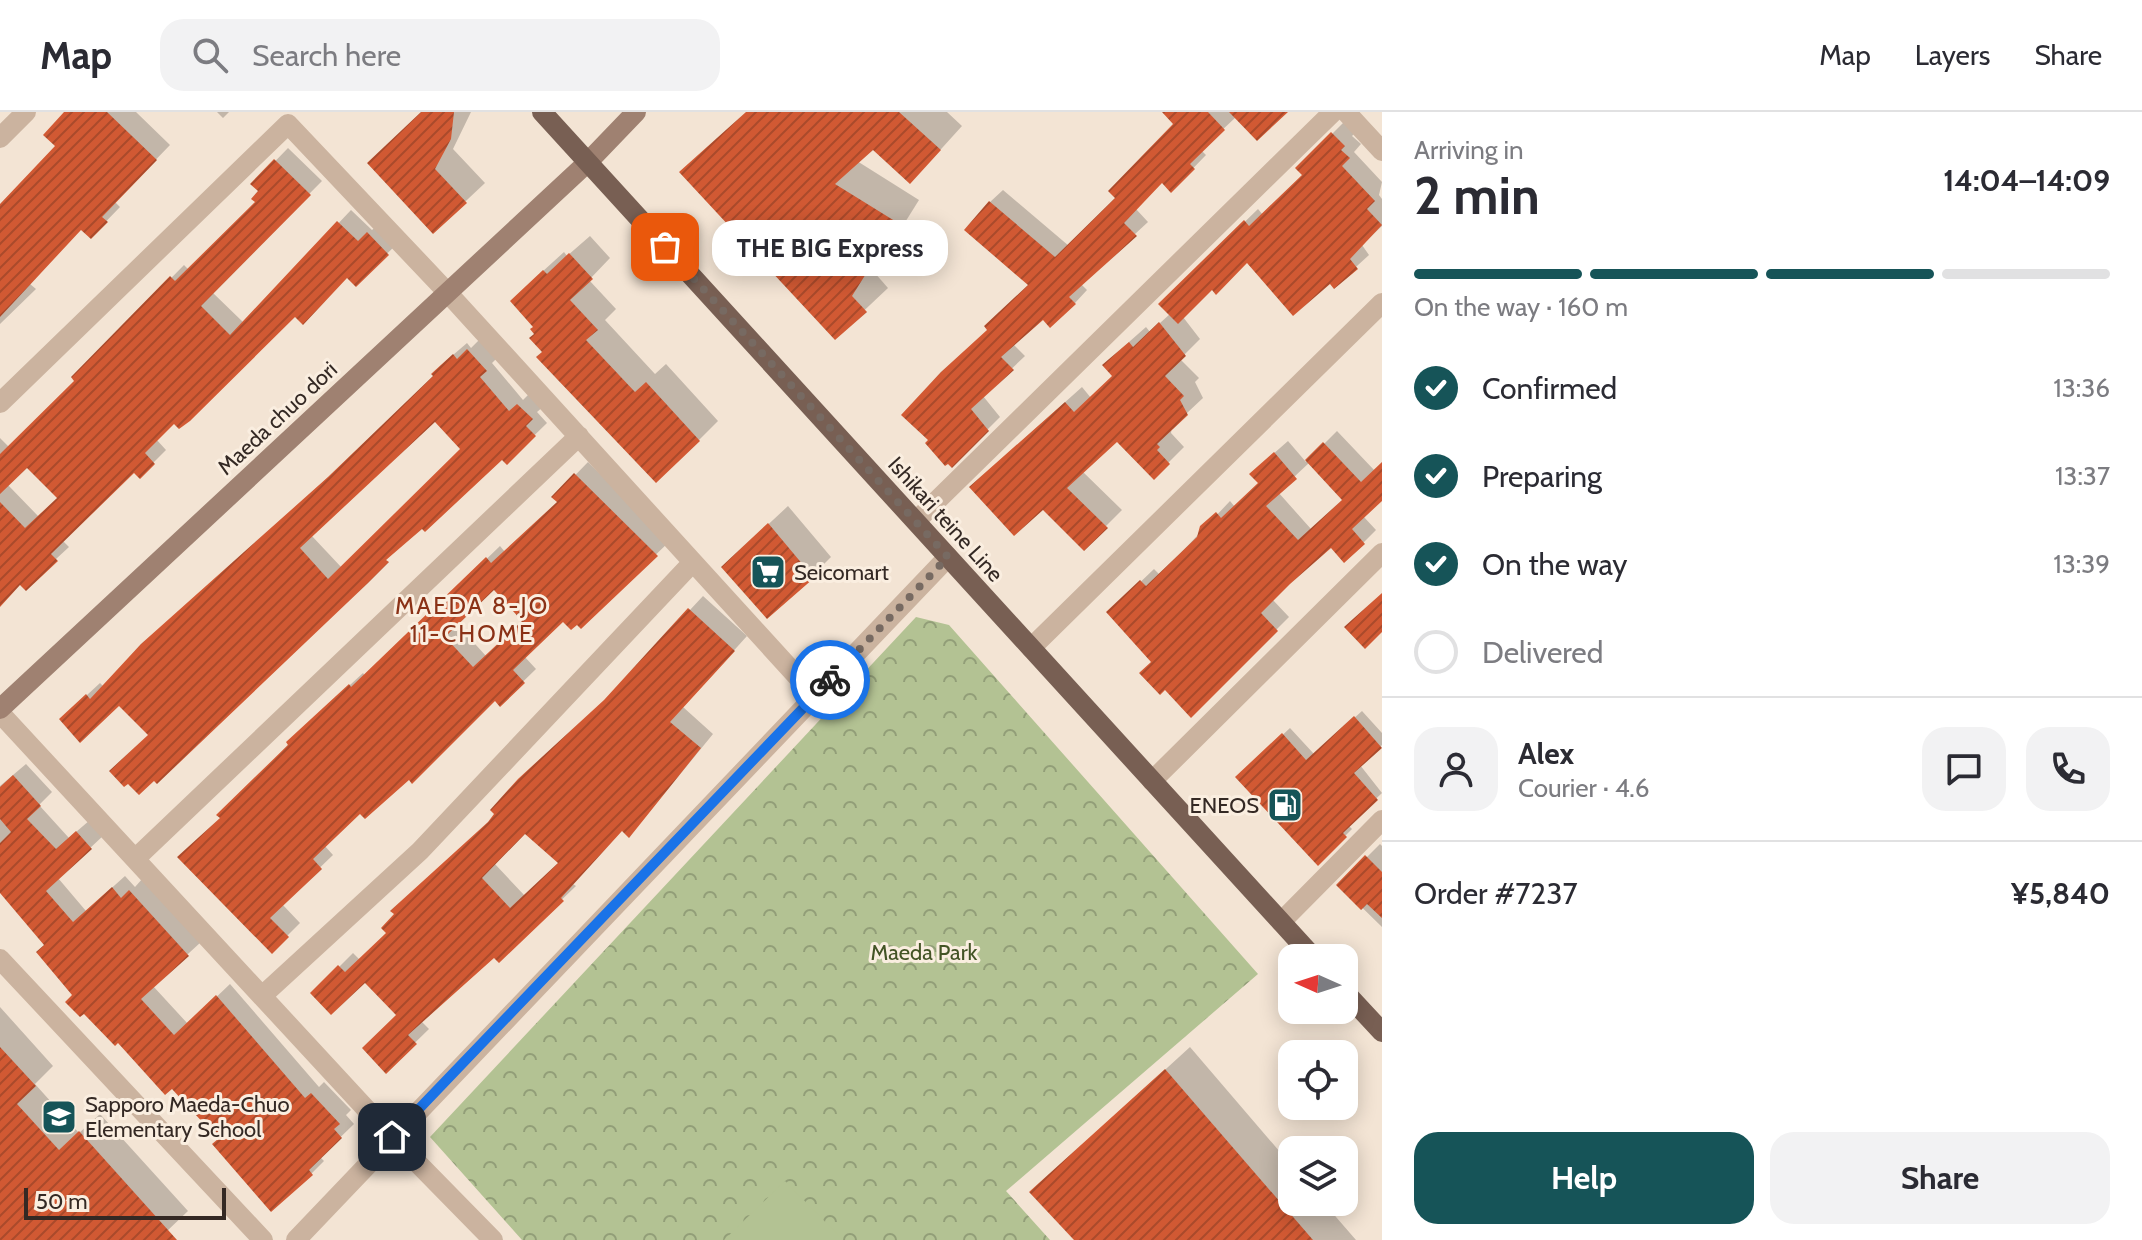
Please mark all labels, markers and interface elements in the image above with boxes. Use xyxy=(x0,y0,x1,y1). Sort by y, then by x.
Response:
search box xyxy=(160,19,720,91)
text: Map xyxy=(40,32,112,79)
icon: search xyxy=(188,33,232,77)
text: Search here xyxy=(252,37,401,74)
text: Map xyxy=(1819,38,1871,72)
text: Layers xyxy=(1915,38,1990,72)
text: Share xyxy=(2034,38,2102,72)
text: Arriving in xyxy=(1414,134,1524,166)
text: 14:04–14:09 xyxy=(1943,162,2110,199)
text: 2 min xyxy=(1414,164,1540,227)
pin xyxy=(631,213,699,281)
callout: THE BIG Express xyxy=(713,219,949,275)
icon: bag xyxy=(643,225,687,269)
text: THE BIG Express xyxy=(737,232,923,264)
text: On the way · 160 m xyxy=(1414,291,1628,323)
street label: Maeda chuo dori xyxy=(212,356,343,481)
icon: check xyxy=(1414,366,1458,410)
text: Confirmed xyxy=(1482,370,1617,407)
text: 13:36 xyxy=(2053,372,2110,404)
street label: Ishikari teine Line xyxy=(882,451,1009,587)
icon: check xyxy=(1414,454,1458,498)
text: Preparing xyxy=(1482,458,1602,495)
text: 13:37 xyxy=(2055,460,2110,492)
icon: check xyxy=(1414,542,1458,586)
text: On the way xyxy=(1482,546,1627,583)
text: 13:39 xyxy=(2053,548,2110,580)
supermarket icon: Seicomart xyxy=(749,553,787,591)
place label: Seicomart xyxy=(794,559,890,586)
district label: MAEDA 8-JO 11-CHOME xyxy=(395,591,549,648)
text: Delivered xyxy=(1482,634,1603,671)
courier xyxy=(790,640,870,720)
icon: bike xyxy=(808,658,852,702)
button: person xyxy=(1414,727,1498,811)
button: chat xyxy=(1922,727,2006,811)
button: phone xyxy=(2026,727,2110,811)
text: Alex xyxy=(1518,735,1574,772)
text: Courier · 4.6 xyxy=(1518,772,1650,804)
fuel station icon: ENEOS xyxy=(1266,786,1304,824)
place label: ENEOS xyxy=(1190,792,1259,819)
text: Order #7237 xyxy=(1414,875,1577,912)
text: ¥5,840 xyxy=(2011,875,2110,912)
park label: Maeda Park xyxy=(871,939,978,966)
north arrow xyxy=(1278,944,1358,1024)
map controls xyxy=(1278,944,1358,1216)
button: locate xyxy=(1278,1040,1358,1120)
place label: Sapporo Maeda-Chuo Elementary School xyxy=(85,1091,290,1143)
school or university icon: Sapporo Maeda-Chuo Elementary School xyxy=(40,1098,78,1136)
pin xyxy=(358,1103,426,1171)
icon: home xyxy=(370,1115,414,1159)
button: Help xyxy=(1414,1132,1754,1224)
button: Share xyxy=(1770,1132,2110,1224)
button: layers xyxy=(1278,1136,1358,1216)
scale bar xyxy=(24,1184,226,1220)
text: 50 m xyxy=(36,1188,88,1215)

